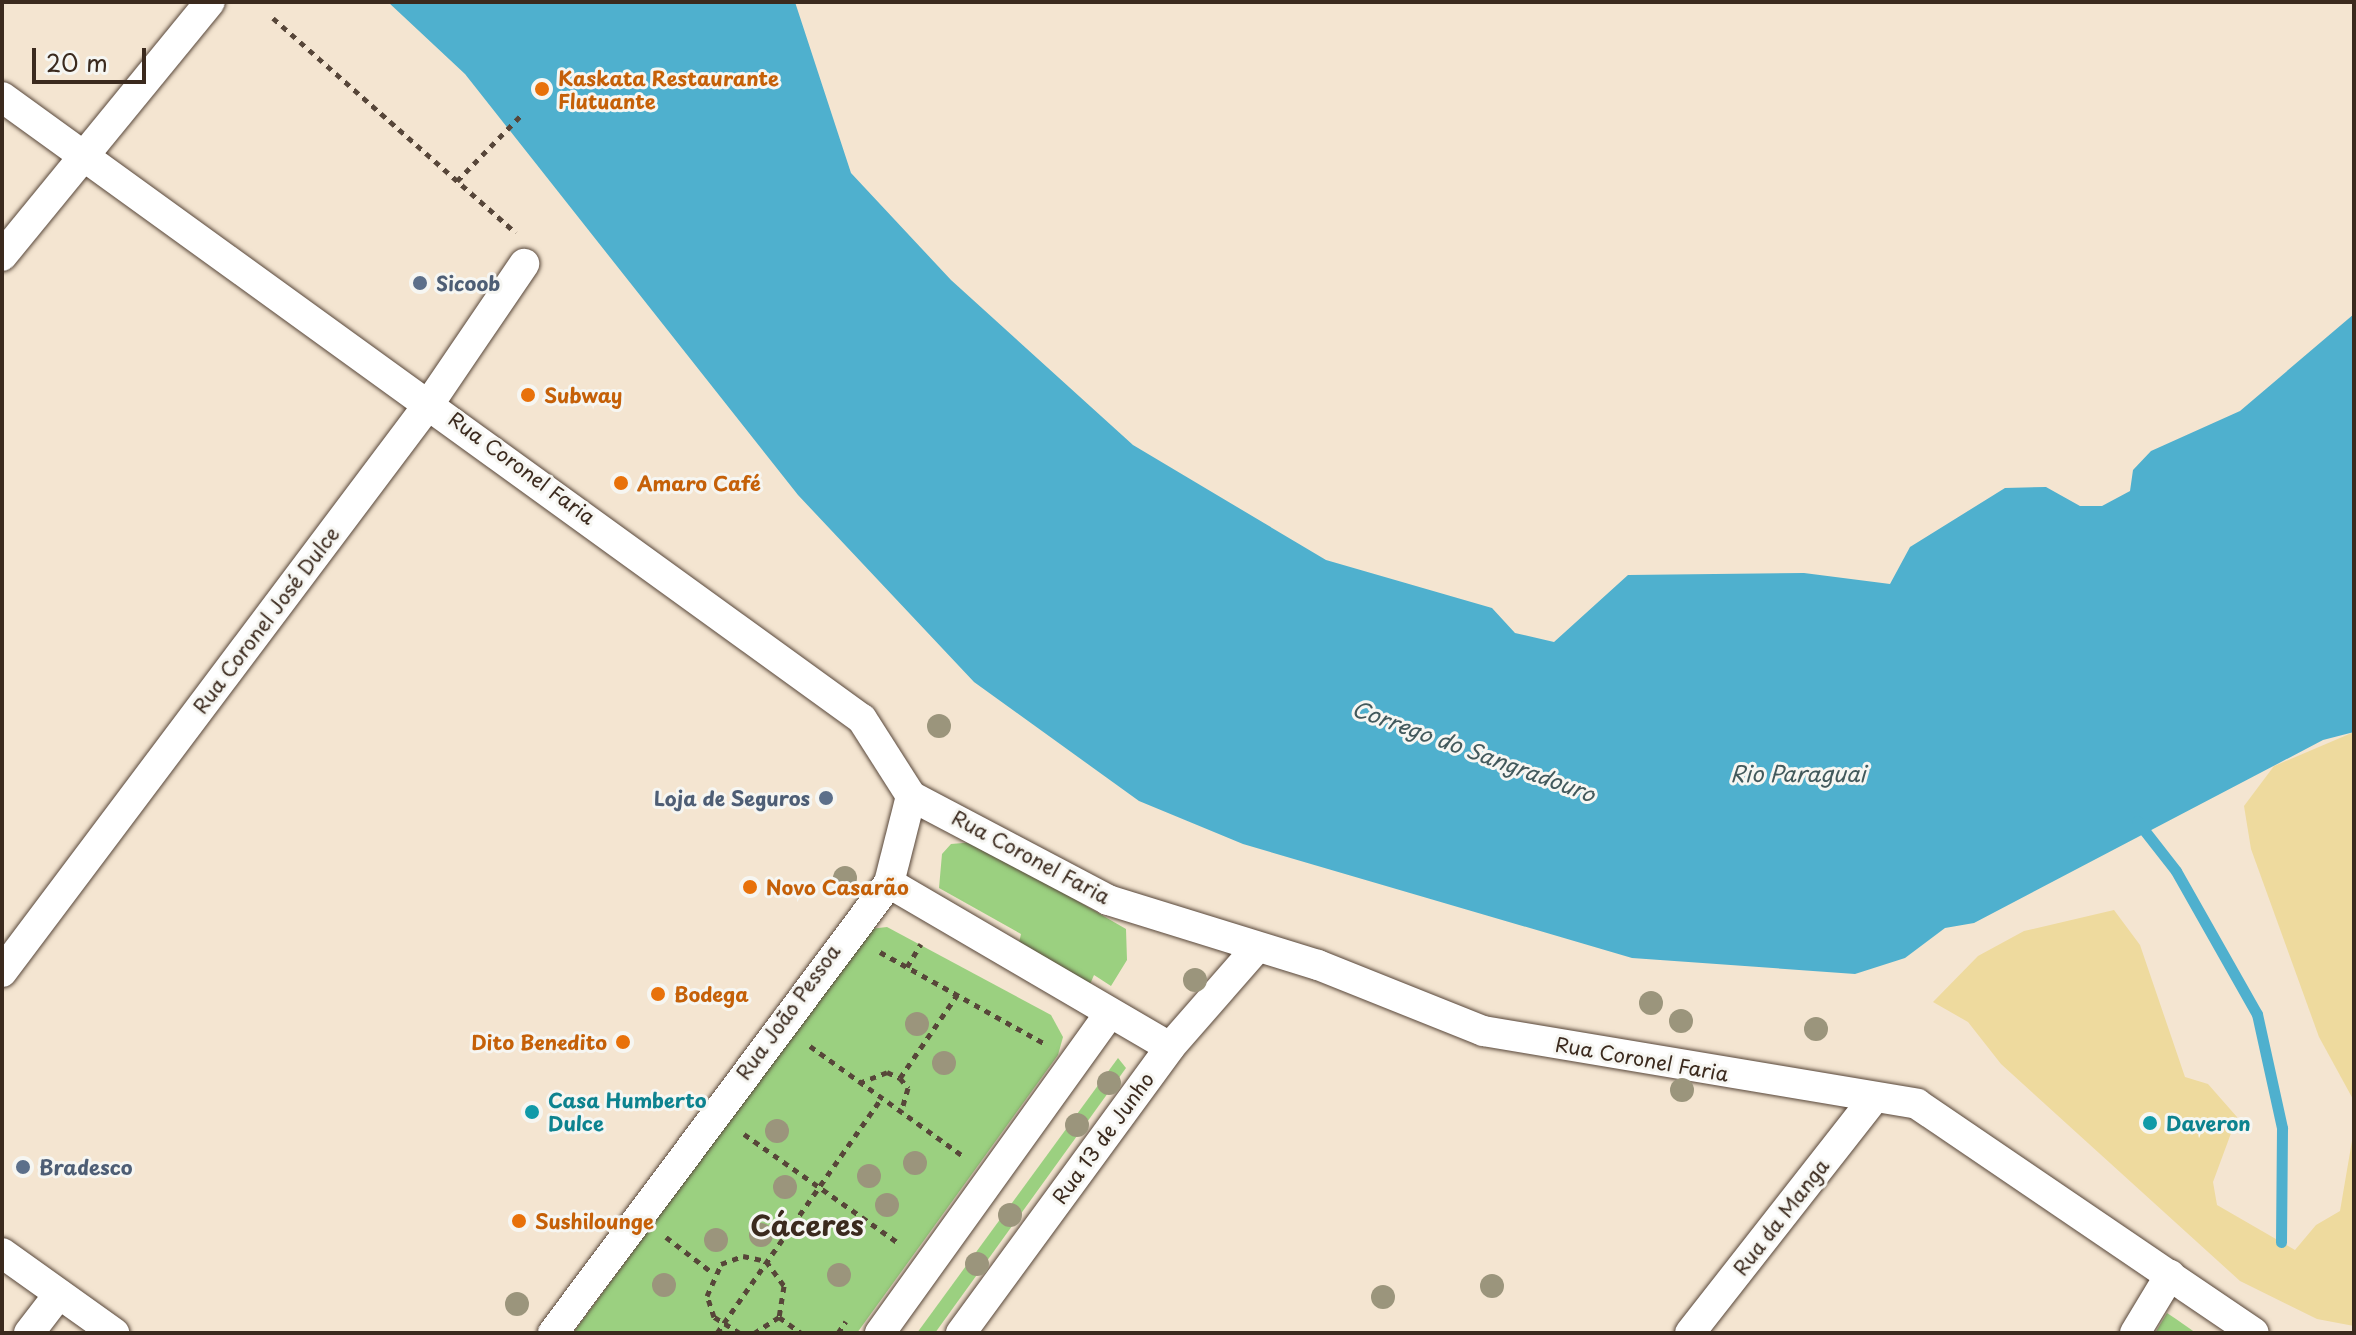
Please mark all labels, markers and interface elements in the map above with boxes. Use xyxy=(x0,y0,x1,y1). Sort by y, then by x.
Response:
scale bar xyxy=(36,32,150,82)
text: 20 m xyxy=(46,44,108,80)
place label: Kaskata Restaurante Flutuante xyxy=(558,66,778,113)
marker: Kaskata Restaurante Flutuante xyxy=(533,80,551,98)
place label: Sicoob xyxy=(436,271,500,295)
marker: Sicoob xyxy=(411,274,429,292)
place label: Subway xyxy=(544,383,622,407)
marker: Subway xyxy=(519,386,537,404)
street label: Rua Coronel Faria xyxy=(444,406,600,530)
place label: Amaro Café xyxy=(637,471,760,495)
marker: Amaro Café xyxy=(612,474,630,492)
street label: Rua Coronel José Dulce xyxy=(188,522,344,718)
water label: Corrego do Sangradouro xyxy=(1348,693,1600,807)
water label: Rio Paraguai xyxy=(1730,760,1866,786)
place label: Loja de Seguros xyxy=(653,786,810,810)
marker: Loja de Seguros xyxy=(817,789,835,807)
street label: Rua Coronel Faria xyxy=(948,805,1114,909)
place label: Novo Casarão xyxy=(766,875,909,899)
marker: Novo Casarão xyxy=(741,878,759,896)
street label: Rua João Pessoa xyxy=(731,939,845,1085)
place label: Bodega xyxy=(674,982,749,1006)
marker: Bodega xyxy=(649,985,667,1003)
place label: Dito Benedito xyxy=(470,1030,607,1054)
street label: Rua Coronel Faria xyxy=(1553,1032,1731,1086)
marker: Dito Benedito xyxy=(614,1033,632,1051)
street label: Rua 13 de Junho xyxy=(1046,1066,1160,1210)
place label: Casa Humberto Dulce xyxy=(548,1088,707,1135)
marker: Casa Humberto Dulce xyxy=(523,1103,541,1121)
place label: Daveron xyxy=(2166,1111,2251,1135)
marker: Daveron xyxy=(2141,1114,2159,1132)
street label: Rua da Manga xyxy=(1728,1153,1834,1281)
place label: Bradesco xyxy=(39,1155,133,1179)
marker: Bradesco xyxy=(14,1158,32,1176)
district label: Cáceres xyxy=(750,1208,864,1242)
place label: Sushilounge xyxy=(535,1209,654,1233)
marker: Sushilounge xyxy=(510,1212,528,1230)

